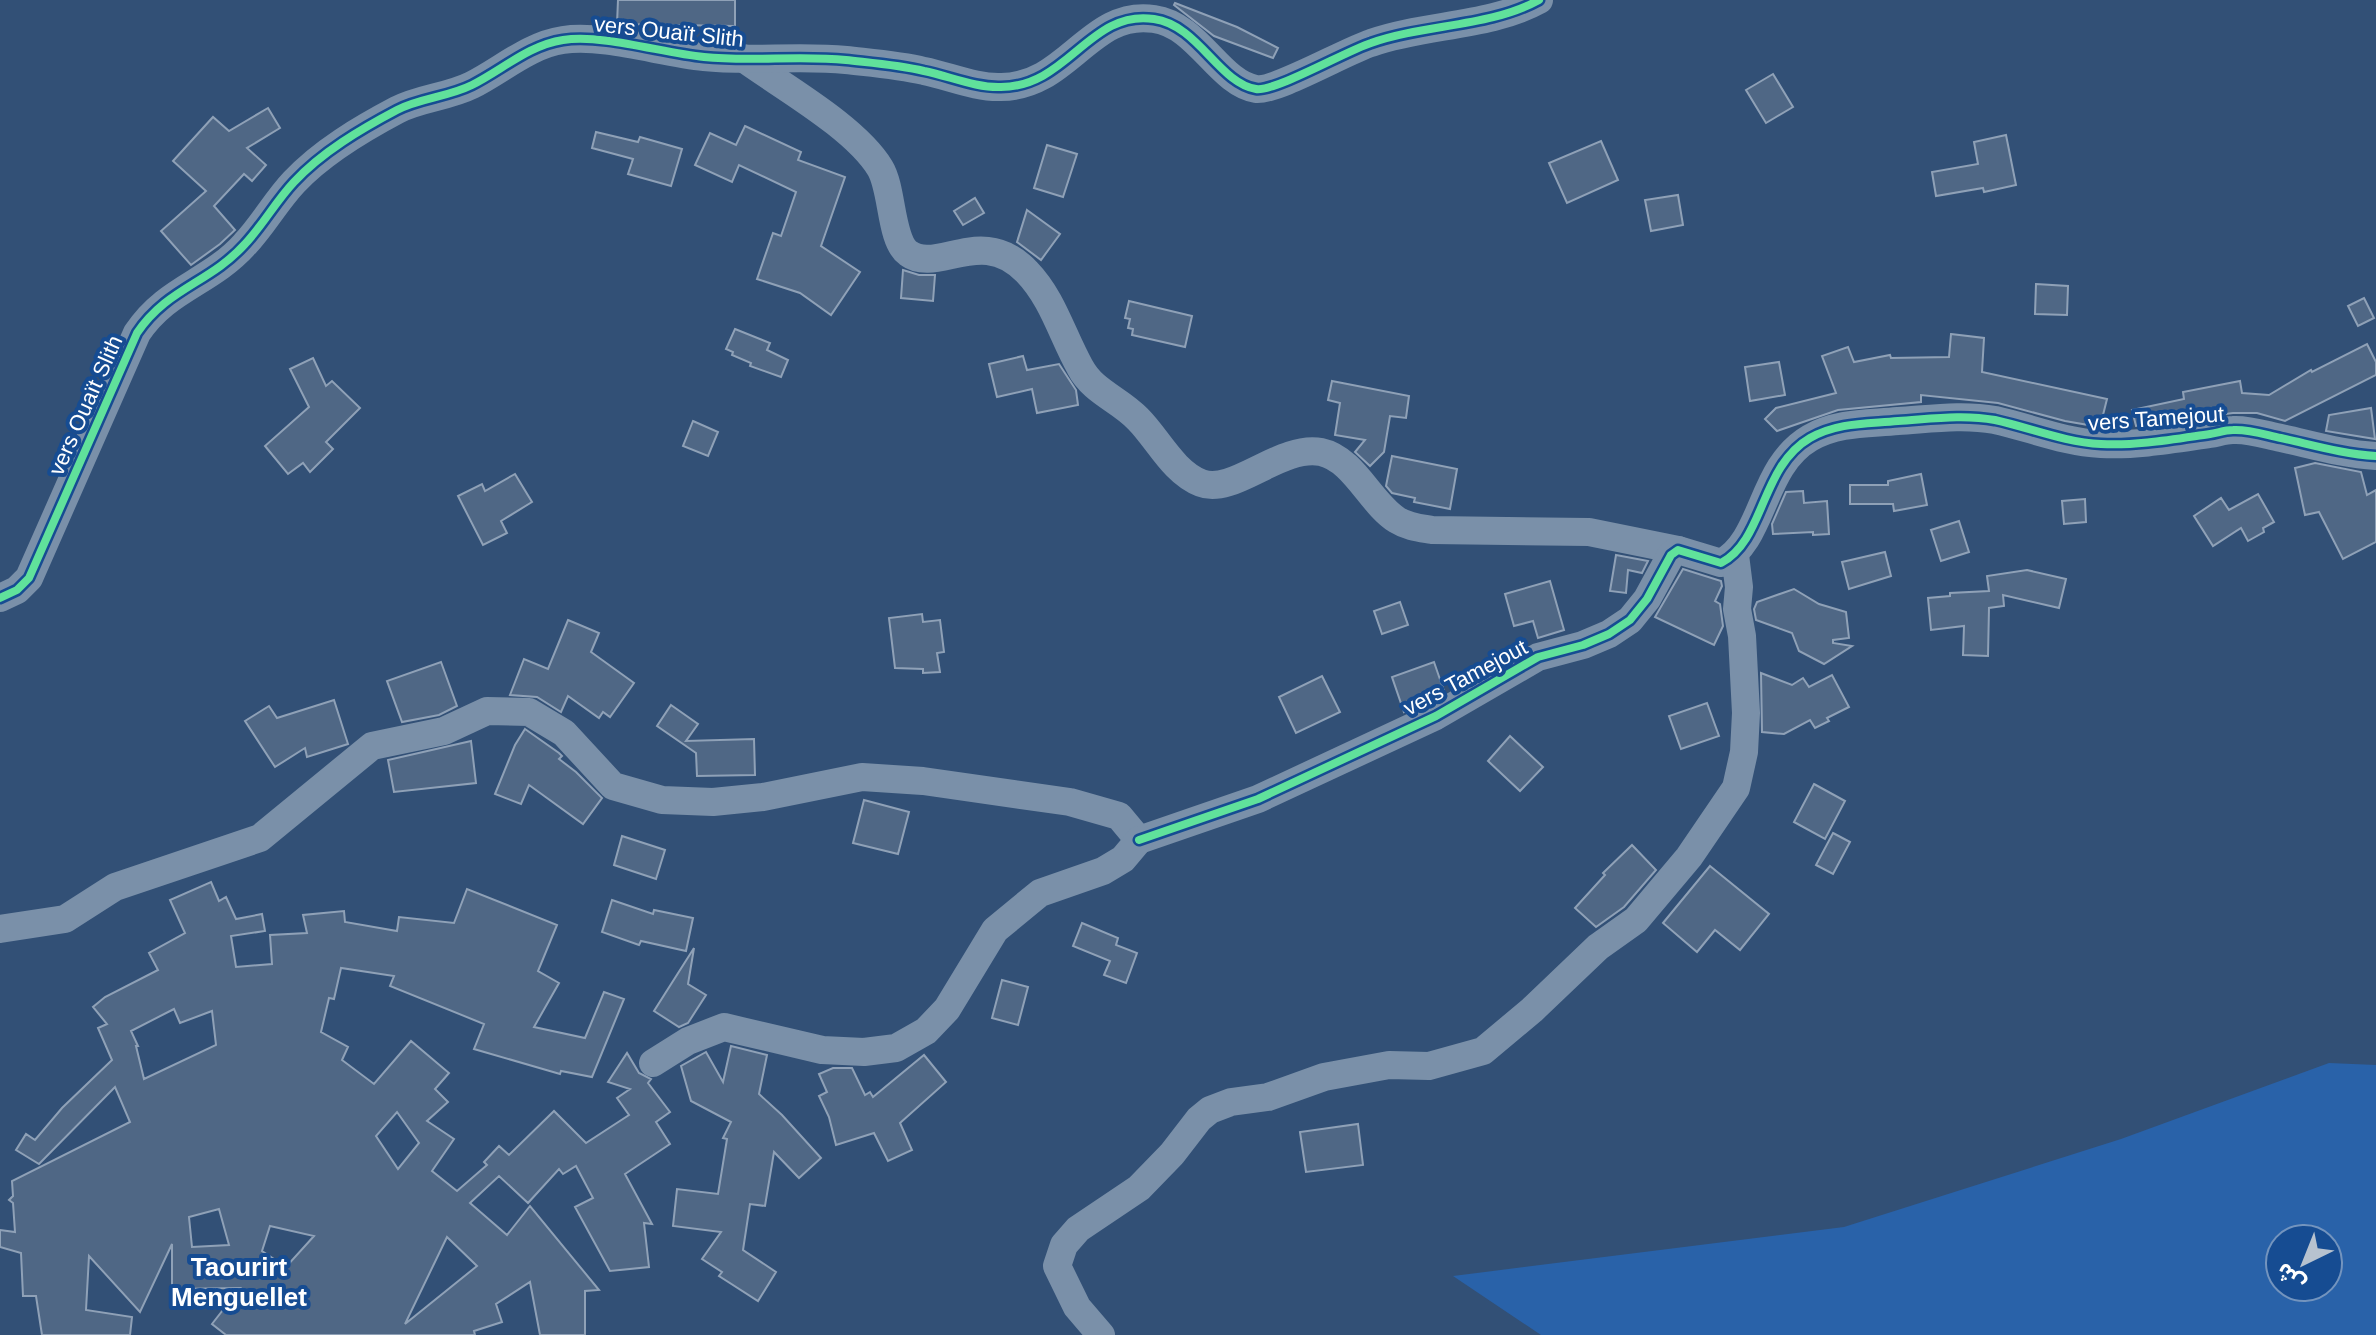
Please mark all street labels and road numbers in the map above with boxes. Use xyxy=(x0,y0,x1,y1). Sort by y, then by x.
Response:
street label: vers Ouaït Slith xyxy=(593,11,745,52)
street label: vers Ouaït Slith xyxy=(43,331,127,479)
street label: vers Tamejout xyxy=(2087,401,2225,436)
street label: vers Tamejout xyxy=(1399,634,1531,721)

